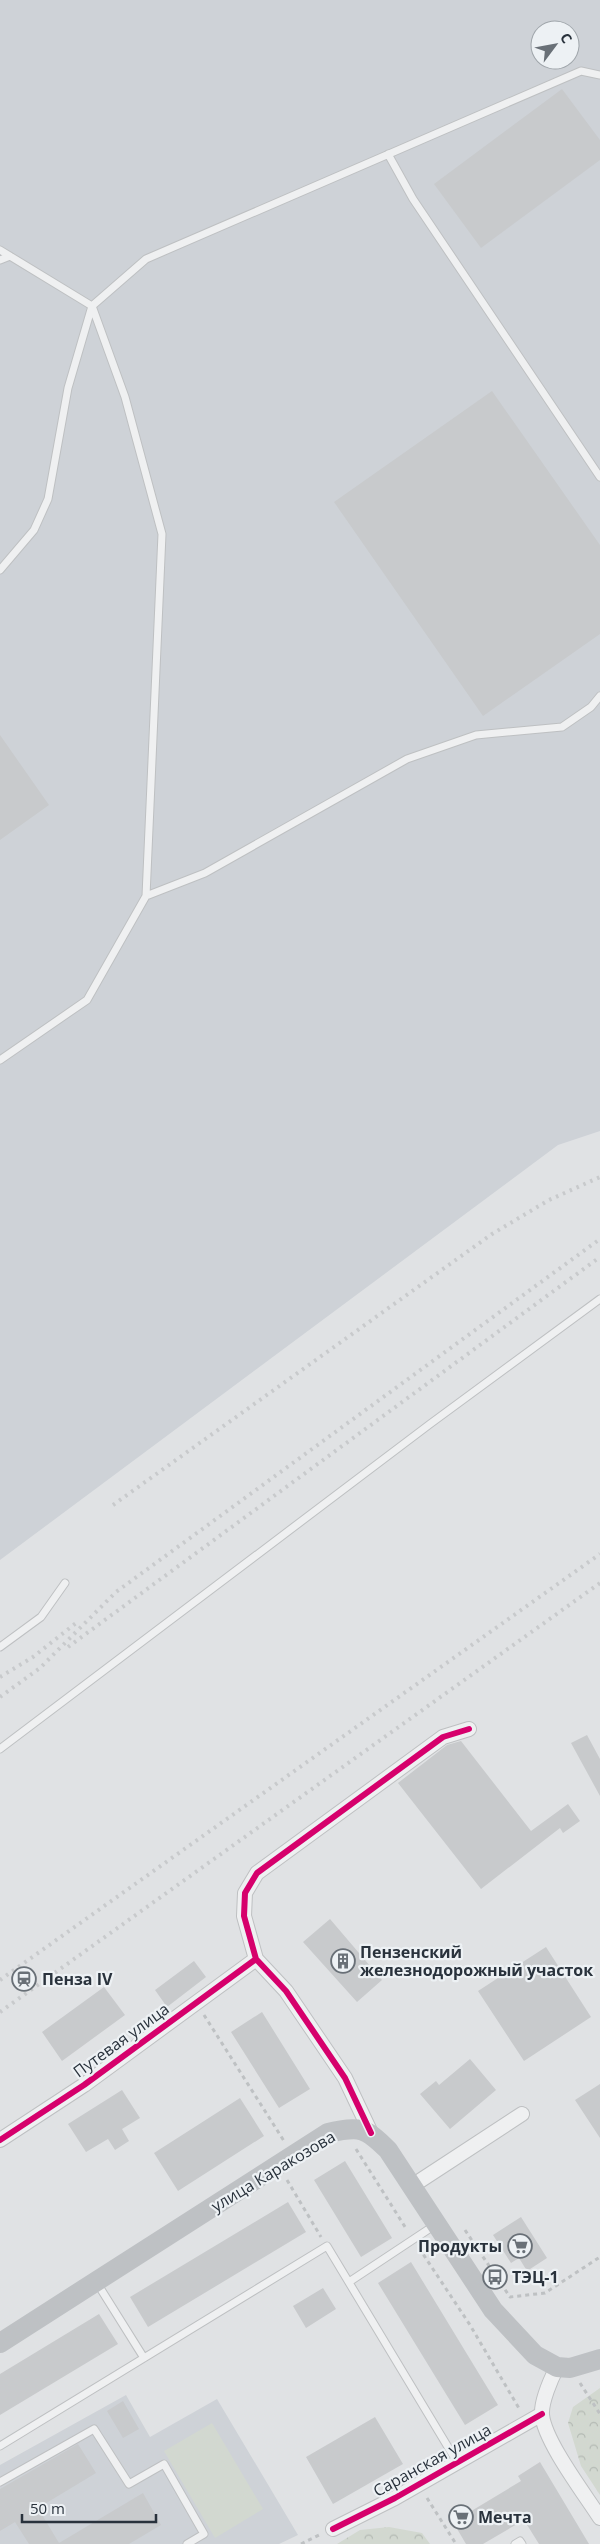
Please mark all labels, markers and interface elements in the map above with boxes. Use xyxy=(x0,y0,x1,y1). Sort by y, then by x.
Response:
north arrow xyxy=(530,20,580,70)
text: С xyxy=(556,29,577,47)
place label: Пензенский железнодорожный участок xyxy=(360,1941,593,1981)
building icon: Пензенский железнодорожный участок xyxy=(330,1948,356,1974)
station icon: Пенза IV xyxy=(11,1966,37,1992)
place label: Пенза IV xyxy=(42,1968,113,1990)
street label: Путевая улица xyxy=(69,1998,173,2082)
street label: улица Каракозова xyxy=(207,2125,339,2217)
supermarket icon: Продукты xyxy=(507,2233,533,2259)
place label: Продукты xyxy=(418,2235,502,2257)
bus stop icon: ТЭЦ-1 xyxy=(482,2264,508,2290)
place label: ТЭЦ-1 xyxy=(512,2266,559,2288)
street label: Саранская улица xyxy=(369,2418,495,2502)
scale bar xyxy=(22,2492,156,2524)
text: 50 m xyxy=(30,2498,65,2518)
supermarket icon: Мечта xyxy=(448,2504,474,2530)
place label: Мечта xyxy=(478,2506,532,2528)

